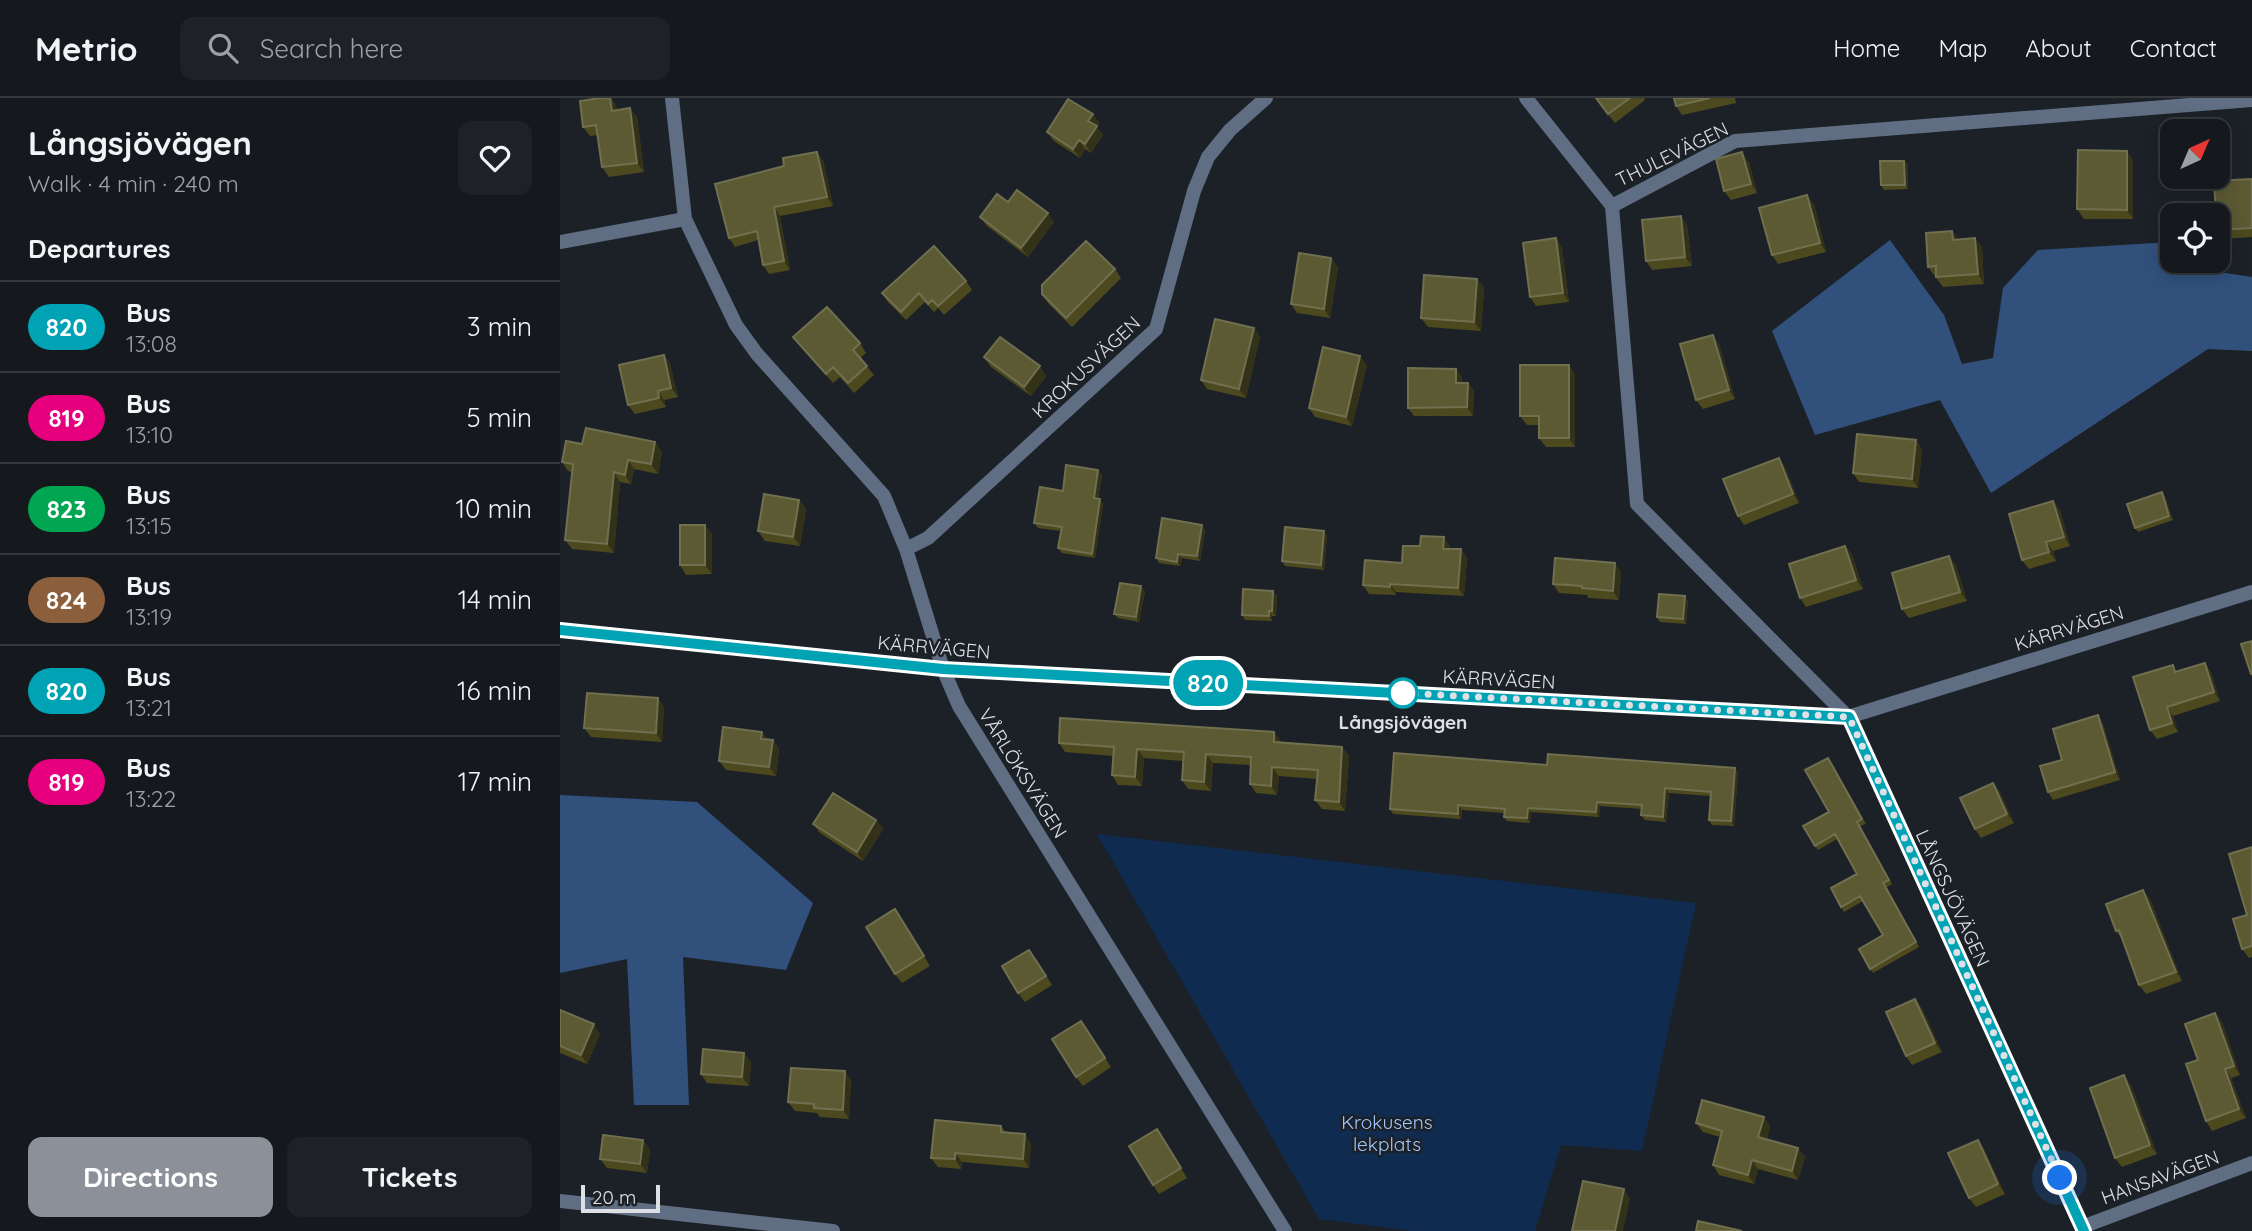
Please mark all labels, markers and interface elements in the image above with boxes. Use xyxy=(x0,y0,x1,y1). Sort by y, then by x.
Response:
search box xyxy=(180,17,670,80)
text: Metrio xyxy=(35,28,138,69)
icon: search xyxy=(204,29,242,67)
text: Search here xyxy=(260,32,403,65)
text: Home xyxy=(1833,33,1900,63)
text: Map xyxy=(1938,33,1987,63)
text: About xyxy=(2025,33,2092,63)
text: Contact xyxy=(2130,33,2217,63)
street label: THULEVÄGEN xyxy=(1612,116,1732,192)
north arrow xyxy=(2160,119,2230,189)
map controls xyxy=(2160,119,2230,273)
button: heart xyxy=(458,121,532,195)
text: Långsjövägen xyxy=(28,122,252,163)
text: Walk · 4 min · 240 m xyxy=(28,169,239,198)
button: locate xyxy=(2160,203,2230,273)
text: Departures xyxy=(28,232,171,265)
text: Bus xyxy=(126,296,171,329)
text: 3 min xyxy=(467,310,532,343)
street label: KROKUSVÄGEN xyxy=(1027,311,1145,423)
text: 820 xyxy=(46,312,87,342)
text: 13:08 xyxy=(126,329,177,358)
text: Bus xyxy=(126,387,171,420)
text: 5 min xyxy=(466,401,532,434)
text: 819 xyxy=(48,403,85,433)
text: 13:10 xyxy=(126,420,173,449)
text: Bus xyxy=(126,478,171,511)
text: 10 min xyxy=(456,492,532,525)
text: 823 xyxy=(47,494,86,524)
text: 13:15 xyxy=(126,511,172,540)
text: Bus xyxy=(126,569,171,602)
text: 14 min xyxy=(458,583,532,616)
text: 824 xyxy=(46,585,87,615)
street label: KÄRRVÄGEN xyxy=(2011,600,2127,656)
text: 13:19 xyxy=(126,602,172,631)
street label: KÄRRVÄGEN xyxy=(877,630,991,664)
text: Bus xyxy=(126,660,171,693)
line badge: 820 xyxy=(1168,660,1248,706)
street label: KÄRRVÄGEN xyxy=(1442,664,1556,694)
text: 820 xyxy=(1187,668,1229,698)
text: 16 min xyxy=(457,674,532,707)
text: 820 xyxy=(46,676,87,706)
marker: Långsjövägen xyxy=(1388,678,1418,708)
text: 13:21 xyxy=(126,693,172,722)
street label: VÅRLÖKSVÄGEN xyxy=(973,704,1073,842)
place label: Långsjövägen xyxy=(1339,710,1467,734)
text: Bus xyxy=(126,751,171,784)
text: 17 min xyxy=(458,765,532,798)
text: 819 xyxy=(48,767,85,797)
text: 13:22 xyxy=(126,784,176,813)
street label: LÅNGSJÖVÄGEN xyxy=(1911,826,1995,970)
park label: Krokusens lekplats xyxy=(1341,1110,1433,1156)
button: Directions xyxy=(28,1137,273,1217)
button: Tickets xyxy=(287,1137,532,1217)
street label: HANSAVÄGEN xyxy=(2098,1145,2222,1209)
your location xyxy=(2042,1160,2077,1195)
scale bar xyxy=(581,1182,660,1214)
text: 20 m xyxy=(592,1185,636,1209)

